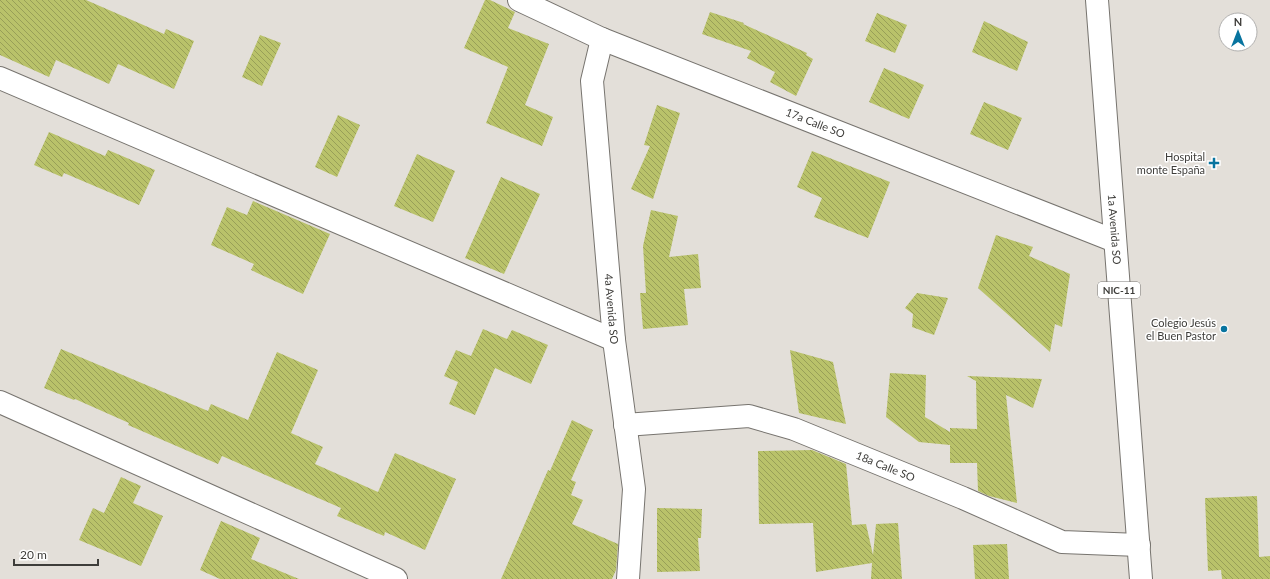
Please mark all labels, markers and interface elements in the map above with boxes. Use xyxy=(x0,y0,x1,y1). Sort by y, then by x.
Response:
north arrow xyxy=(1218,12,1258,52)
text: N xyxy=(1234,15,1242,28)
street label: 17a Calle SO xyxy=(784,105,847,140)
place label: Hospital monte España xyxy=(1137,150,1205,176)
marker: Hospital monte España xyxy=(1208,157,1220,169)
street label: 1a Avenida SO xyxy=(1106,194,1124,265)
street label: 4a Avenida SO xyxy=(602,273,621,345)
road number: NIC-11 xyxy=(1098,282,1140,298)
place label: Colegio Jesús el Buen Pastor xyxy=(1146,316,1216,342)
marker: Colegio Jesús el Buen Pastor xyxy=(1219,324,1229,334)
street label: 18a Calle SO xyxy=(854,448,917,484)
scale bar xyxy=(14,541,98,567)
text: 20 m xyxy=(20,547,47,562)

